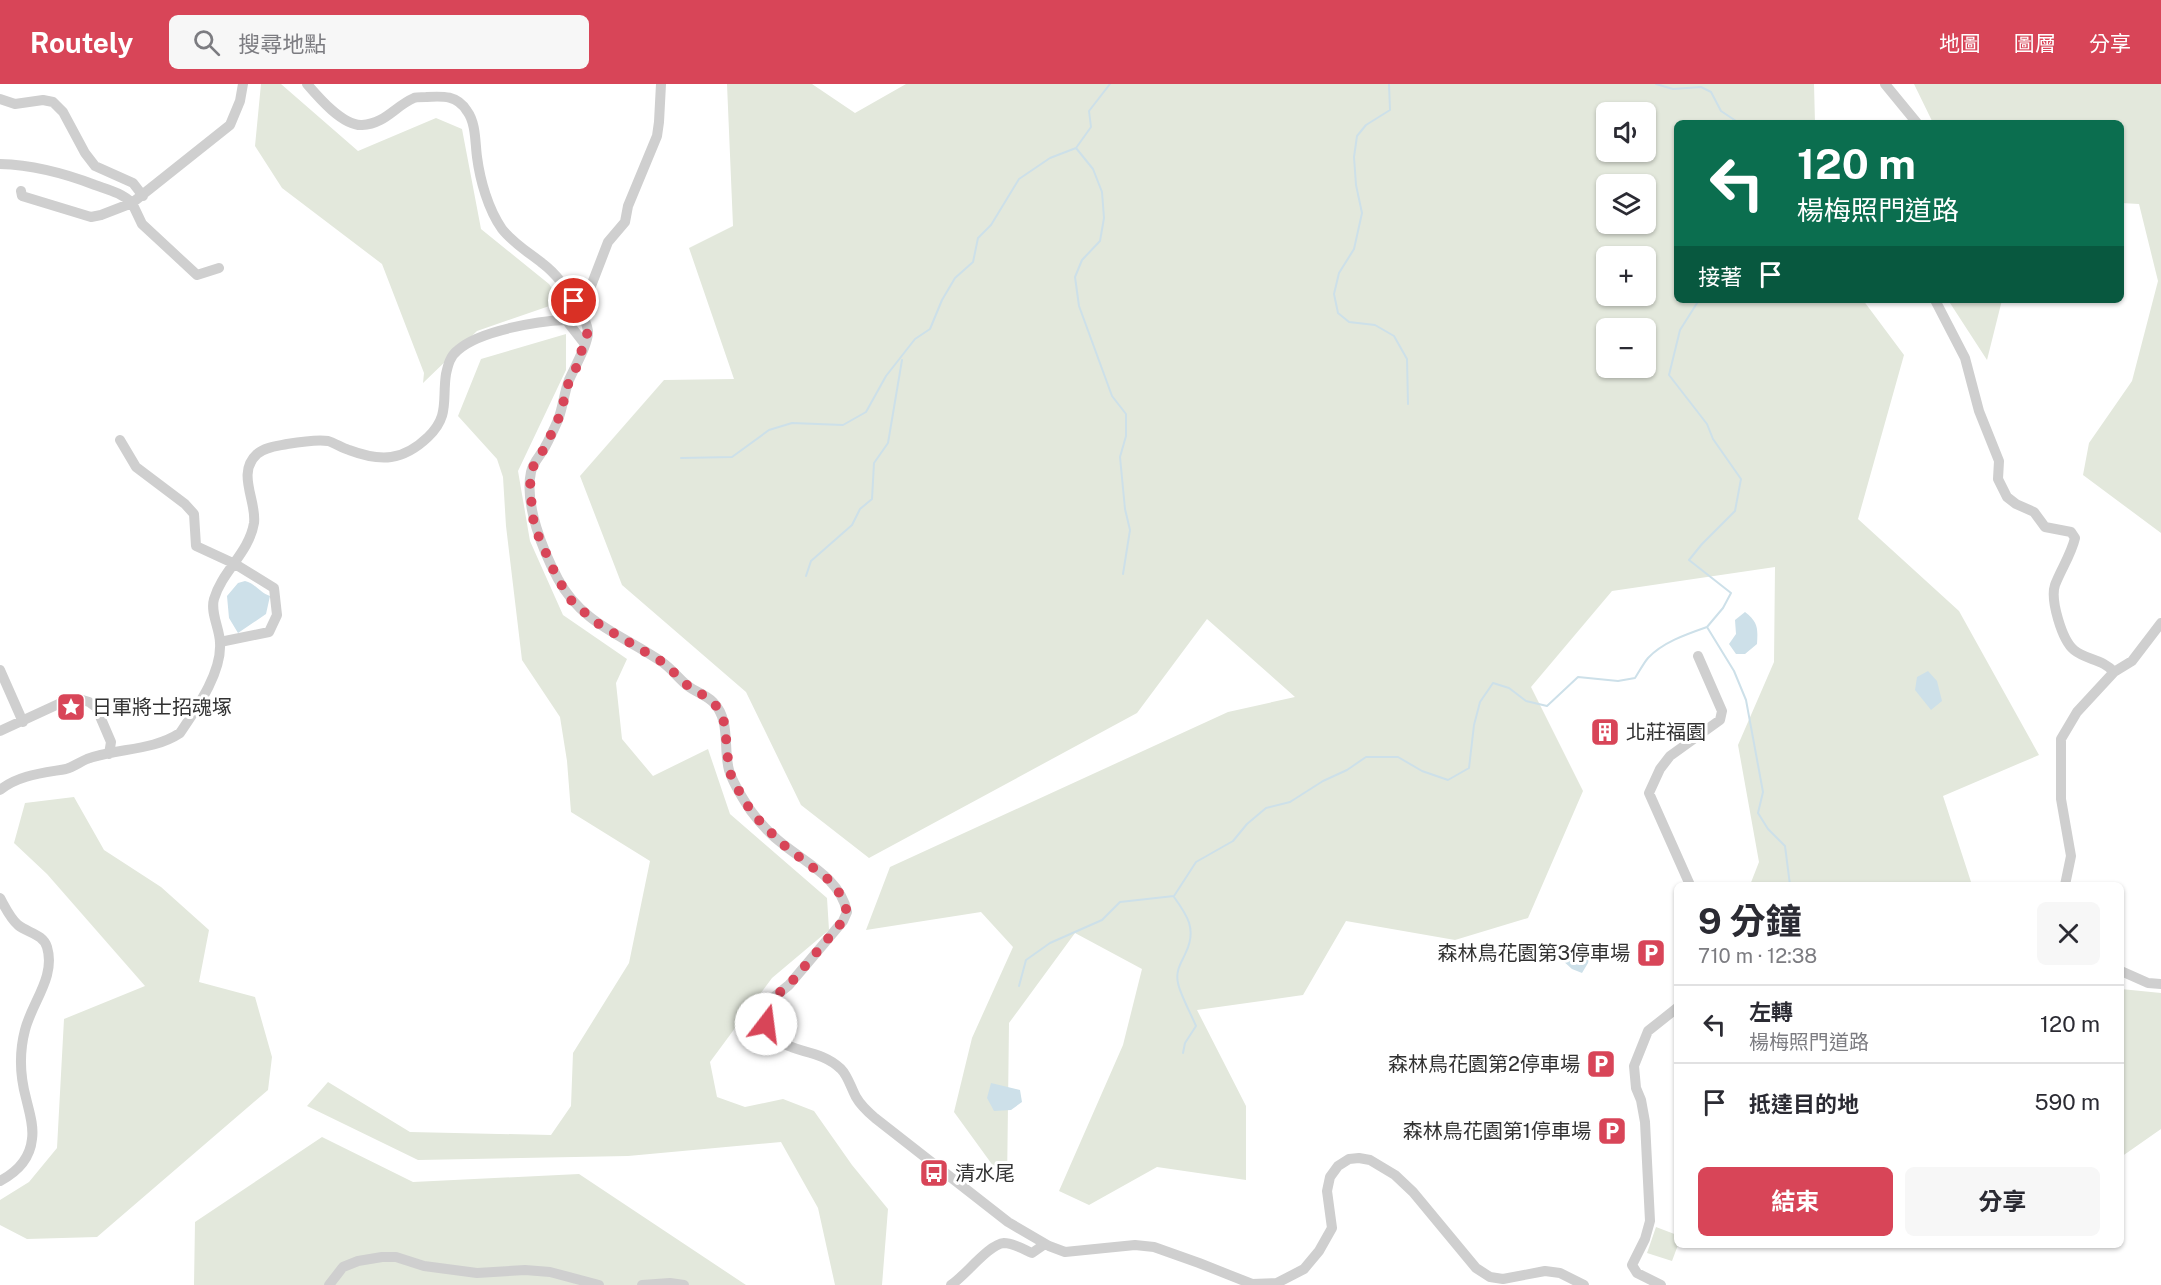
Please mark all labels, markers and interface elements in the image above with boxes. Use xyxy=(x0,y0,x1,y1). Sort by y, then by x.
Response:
search box xyxy=(169,15,589,69)
text: Routely xyxy=(30,26,133,59)
icon: search xyxy=(190,26,223,59)
text: 搜尋地點 xyxy=(238,31,326,57)
text: 地圖 xyxy=(1939,31,1981,56)
text: 圖層 xyxy=(2014,31,2056,56)
text: 分享 xyxy=(2089,31,2131,56)
map controls xyxy=(1596,102,1656,378)
button: sound xyxy=(1596,102,1656,162)
text: 120 m xyxy=(1797,139,1916,188)
icon: left xyxy=(1698,144,1776,222)
button: layers xyxy=(1596,174,1656,234)
text: 楊梅照門道路 xyxy=(1797,194,1959,226)
button: + xyxy=(1596,246,1656,306)
icon: arrive xyxy=(1754,258,1787,291)
text: 接著 xyxy=(1698,264,1742,290)
pin xyxy=(548,275,599,326)
icon: arrive xyxy=(557,284,590,317)
button: − xyxy=(1596,318,1656,378)
place icon: 日軍將士招魂塚 xyxy=(55,691,87,723)
place label: 日軍將士招魂塚 xyxy=(92,695,232,719)
building icon: 北莊福園 xyxy=(1589,716,1621,748)
place label: 北莊福園 xyxy=(1626,720,1706,744)
text: 9 分鐘 xyxy=(1698,900,1802,942)
button: close xyxy=(2037,902,2100,965)
parking icon: 森林鳥花園第3停車場 xyxy=(1635,937,1667,969)
place label: 森林鳥花園第3停車場 xyxy=(1437,941,1630,965)
text: 710 m · 12:38 xyxy=(1698,944,1817,968)
position arrow xyxy=(734,992,798,1056)
text: 左轉 xyxy=(1749,999,1793,1025)
icon: left xyxy=(1698,1008,1731,1041)
text: 120 m xyxy=(2040,1011,2100,1037)
text: 楊梅照門道路 xyxy=(1749,1030,1869,1054)
parking icon: 森林鳥花園第2停車場 xyxy=(1585,1048,1617,1080)
place label: 森林鳥花園第2停車場 xyxy=(1388,1052,1580,1076)
icon: arrive xyxy=(1698,1086,1731,1119)
text: 590 m xyxy=(2034,1089,2100,1115)
text: 抵達目的地 xyxy=(1749,1091,1859,1117)
parking icon: 森林鳥花園第1停車場 xyxy=(1596,1115,1628,1147)
place label: 森林鳥花園第1停車場 xyxy=(1403,1119,1591,1143)
bus stop icon: 清水尾 xyxy=(918,1157,950,1189)
place label: 清水尾 xyxy=(955,1161,1015,1185)
button: 結束 xyxy=(1698,1167,1893,1236)
button: 分享 xyxy=(1905,1167,2100,1236)

